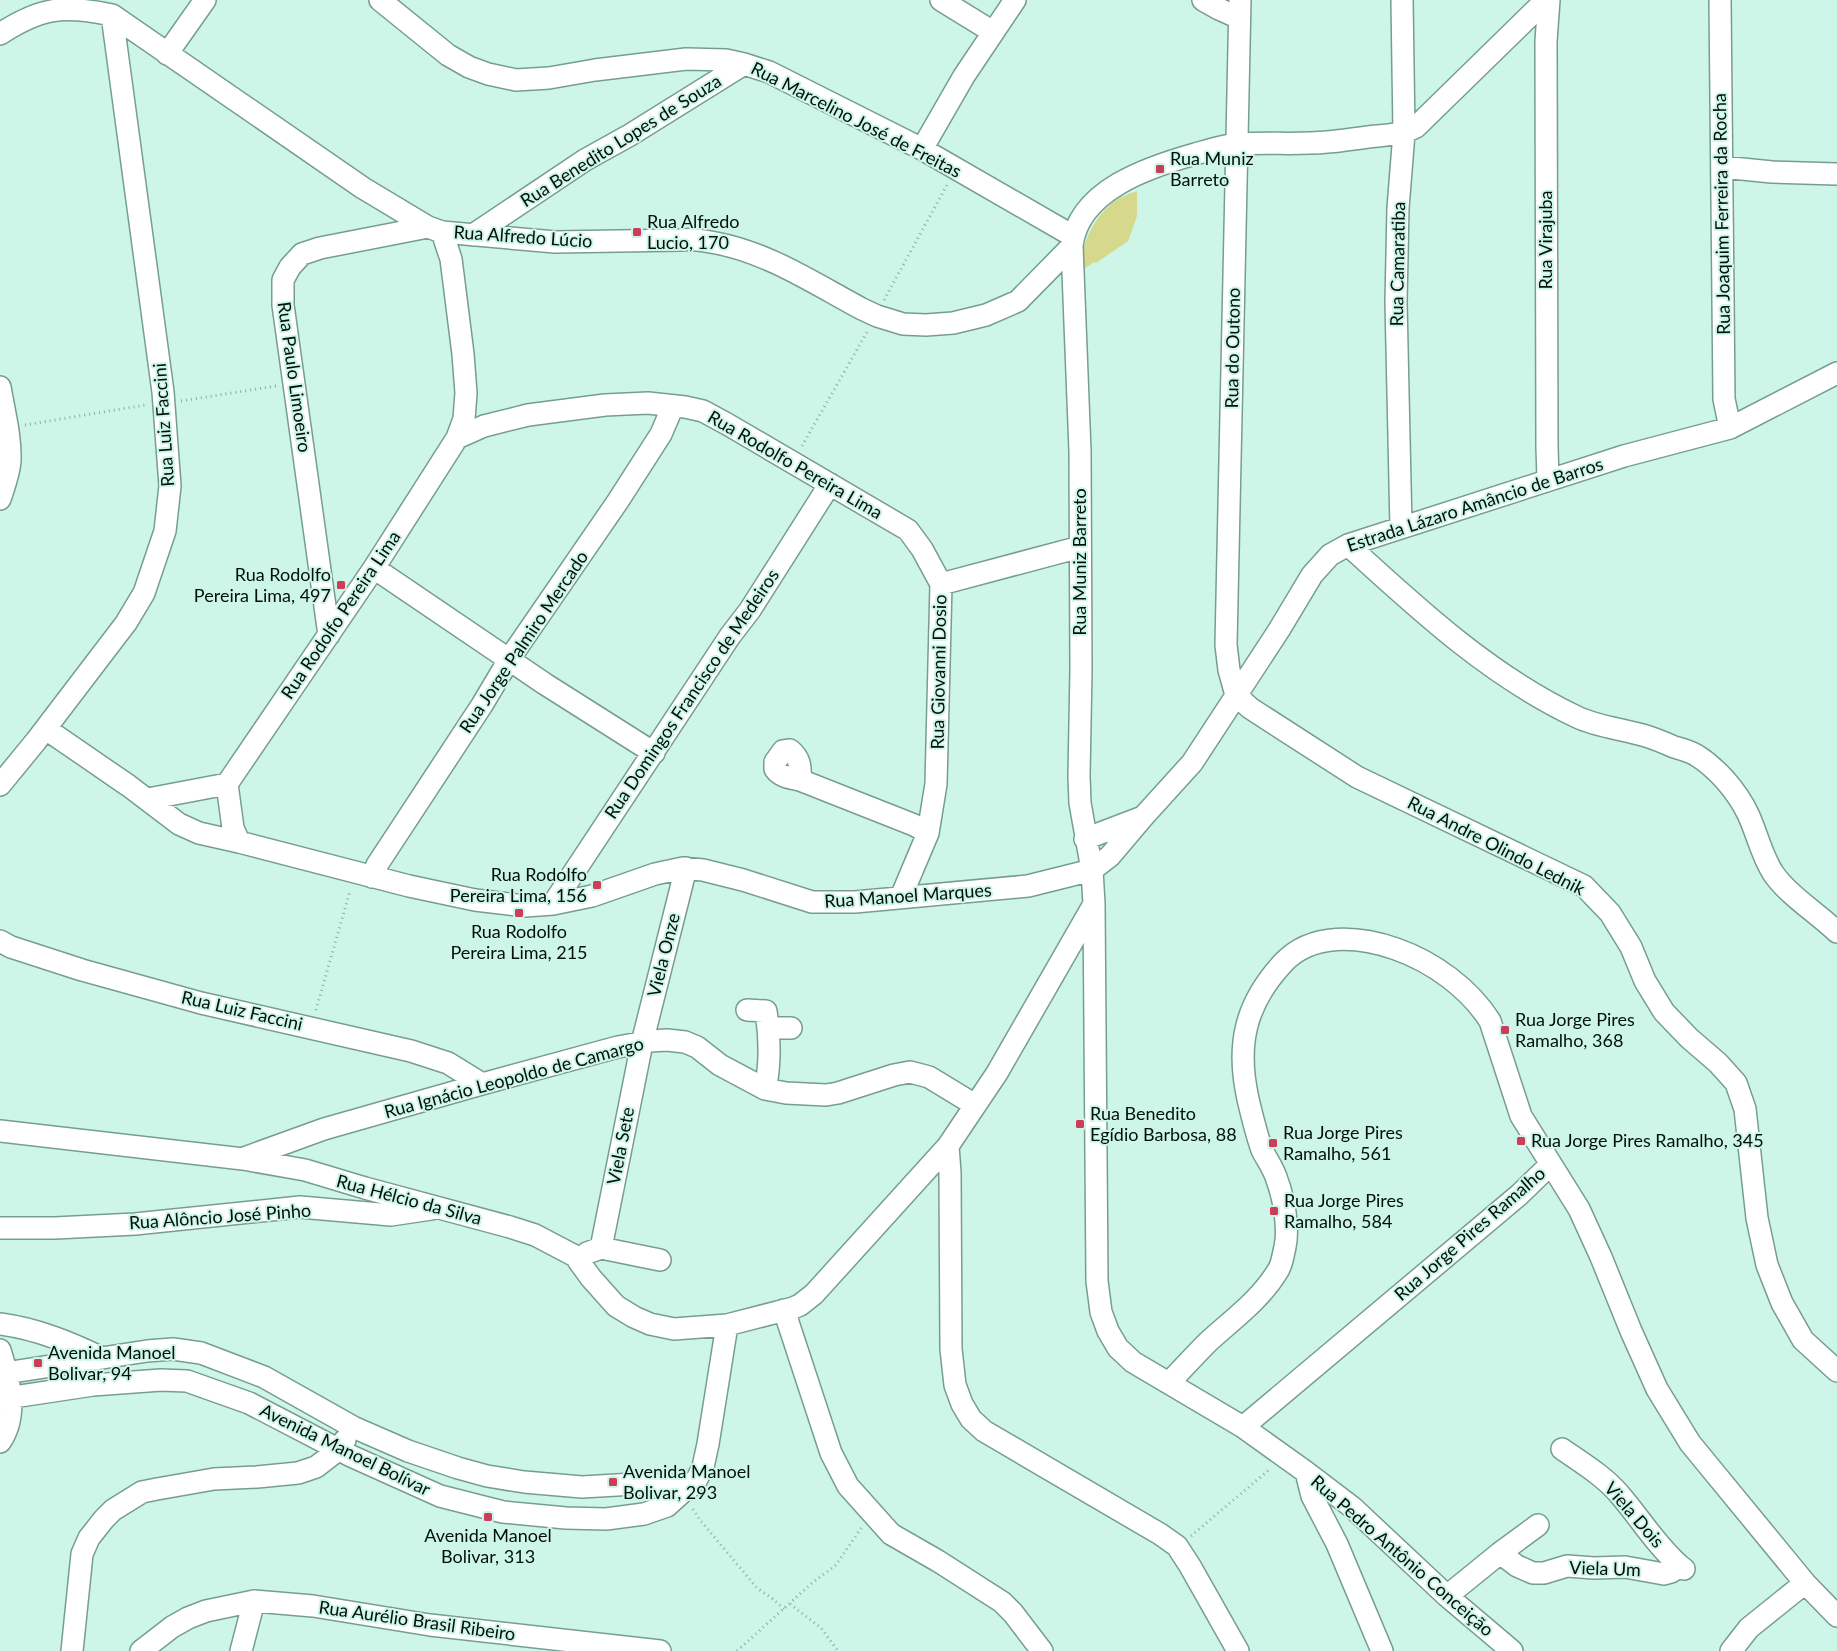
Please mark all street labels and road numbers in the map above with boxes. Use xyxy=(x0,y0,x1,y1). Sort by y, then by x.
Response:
street label: Rua Marcelino José de Freitas xyxy=(748,56,965,182)
street label: Rua Benedito Lopes de Souza xyxy=(516,69,725,211)
street label: Rua Joaquim Ferreira da Rocha xyxy=(1708,93,1734,335)
street label: Rua Virajuba xyxy=(1534,190,1556,290)
street label: Rua Camaratiba xyxy=(1385,202,1409,326)
street label: Rua Alfredo Lúcio xyxy=(453,220,593,252)
street label: Rua do Outono xyxy=(1220,288,1244,408)
street label: Rua Paulo Limoeiro xyxy=(274,300,316,454)
street label: Rua Luiz Faccini xyxy=(148,363,178,488)
street label: Rua Rodolfo Pereira Lima xyxy=(704,405,887,523)
street label: Estrada Lázaro Amâncio de Barros xyxy=(1344,452,1606,556)
street label: Rua Muniz Barreto xyxy=(1068,488,1090,636)
street label: Rua Rodolfo Pereira Lima xyxy=(276,526,405,703)
street label: Rua Jorge Palmiro Mercado xyxy=(454,546,592,737)
street label: Rua Domingos Francisco de Medeiros xyxy=(599,564,783,822)
street label: Rua Giovanni Dosio xyxy=(926,594,950,750)
street label: Rua Andre Olindo Lednik xyxy=(1404,791,1589,900)
street label: Rua Manoel Marques xyxy=(824,878,992,912)
street label: Viela Onze xyxy=(642,911,684,999)
street label: Rua Luiz Faccini xyxy=(179,985,305,1035)
street label: Rua Ignácio Leopoldo de Camargo xyxy=(382,1032,646,1122)
street label: Viela Sete xyxy=(602,1105,638,1187)
street label: Rua Jorge Pires Ramalho xyxy=(1389,1162,1549,1305)
street label: Rua Hélcio da Silva xyxy=(334,1169,484,1229)
street label: Rua Alôncio José Pinho xyxy=(128,1199,312,1233)
street label: Avenida Manoel Bolívar xyxy=(257,1398,435,1500)
street label: Rua Pedro Antônio Conceição xyxy=(1307,1470,1498,1641)
street label: Viela Dois xyxy=(1600,1477,1669,1552)
street label: Viela Um xyxy=(1569,1556,1641,1580)
street label: Rua Aurélio Brasil Ribeiro xyxy=(317,1595,517,1645)

